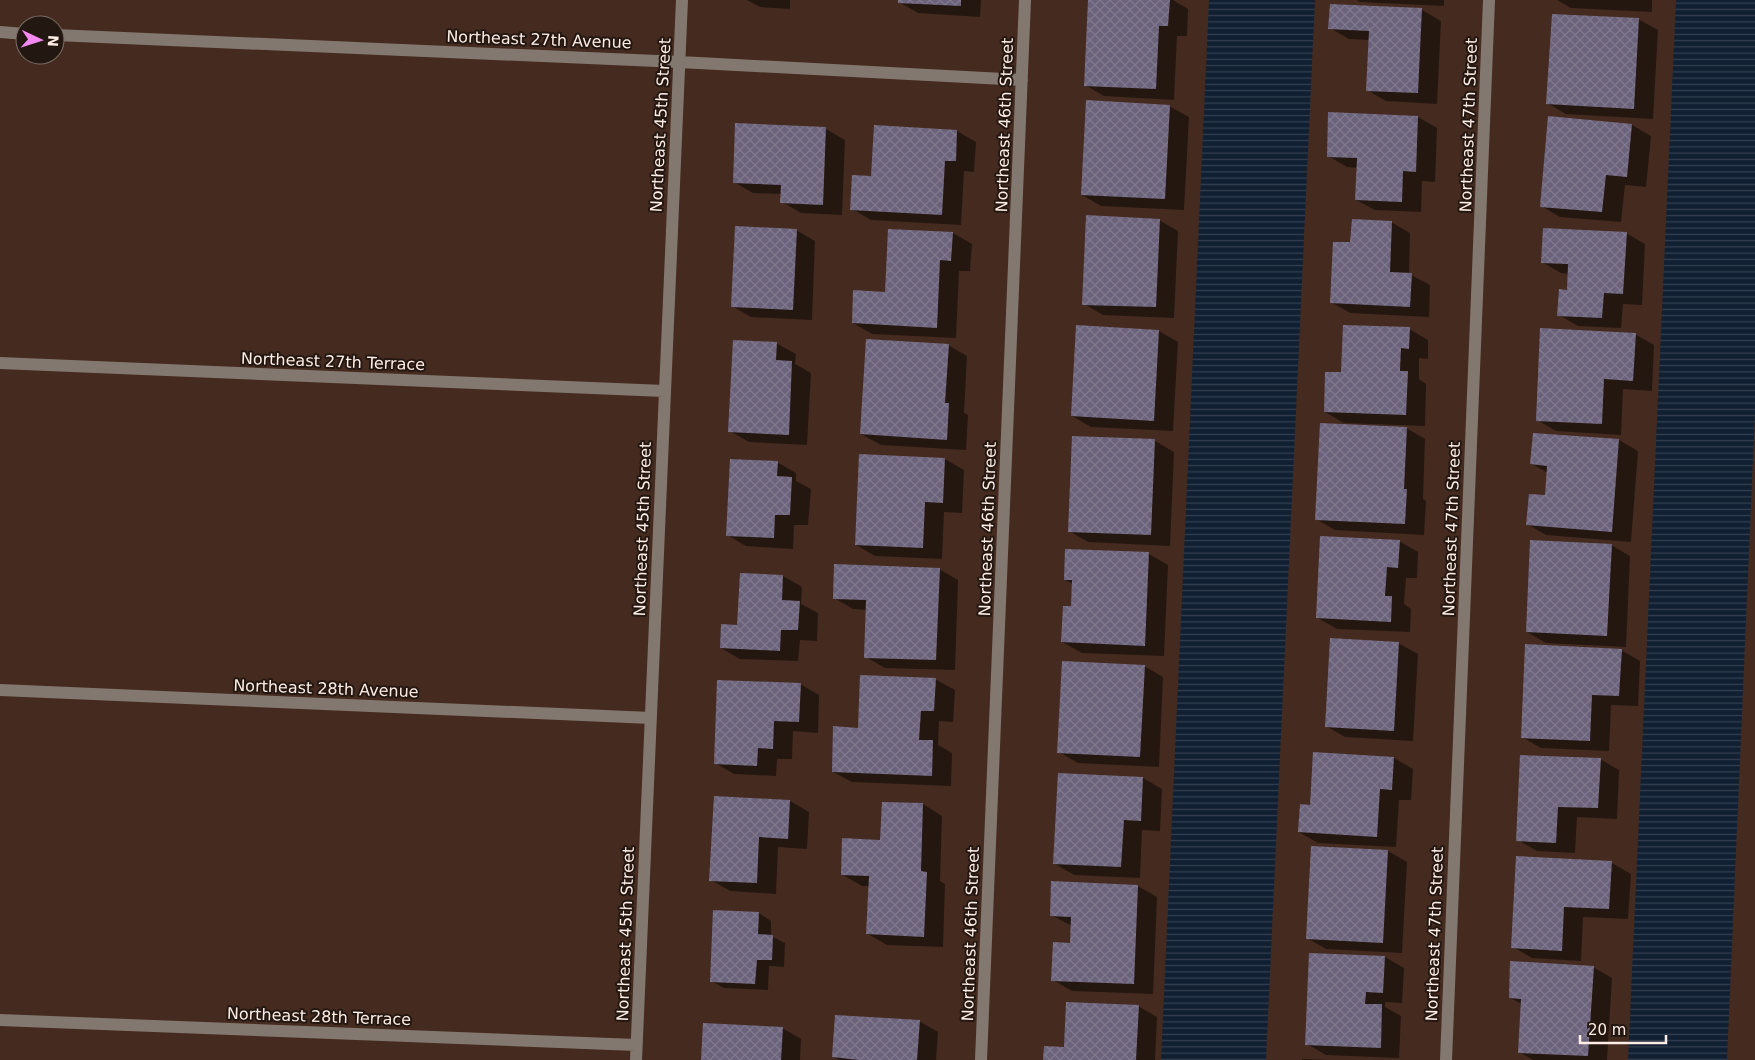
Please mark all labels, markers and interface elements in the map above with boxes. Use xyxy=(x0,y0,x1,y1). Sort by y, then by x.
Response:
north arrow xyxy=(15,15,65,65)
street label: Northeast 27th Avenue xyxy=(446,27,632,52)
text: N xyxy=(45,35,61,47)
street label: Northeast 45th Street xyxy=(646,37,675,213)
street label: Northeast 46th Street xyxy=(992,37,1017,213)
street label: Northeast 47th Street xyxy=(1456,37,1481,213)
street label: Northeast 27th Terrace xyxy=(241,349,425,374)
street label: Northeast 45th Street xyxy=(630,441,655,617)
street label: Northeast 46th Street xyxy=(975,441,1000,617)
street label: Northeast 47th Street xyxy=(1439,441,1464,617)
street label: Northeast 28th Avenue xyxy=(233,676,419,701)
street label: Northeast 45th Street xyxy=(613,846,638,1022)
street label: Northeast 46th Street xyxy=(958,846,983,1022)
street label: Northeast 47th Street xyxy=(1422,846,1447,1022)
street label: Northeast 28th Terrace xyxy=(227,1004,411,1029)
scale bar xyxy=(1580,1012,1666,1044)
text: 20 m xyxy=(1588,1021,1626,1039)

